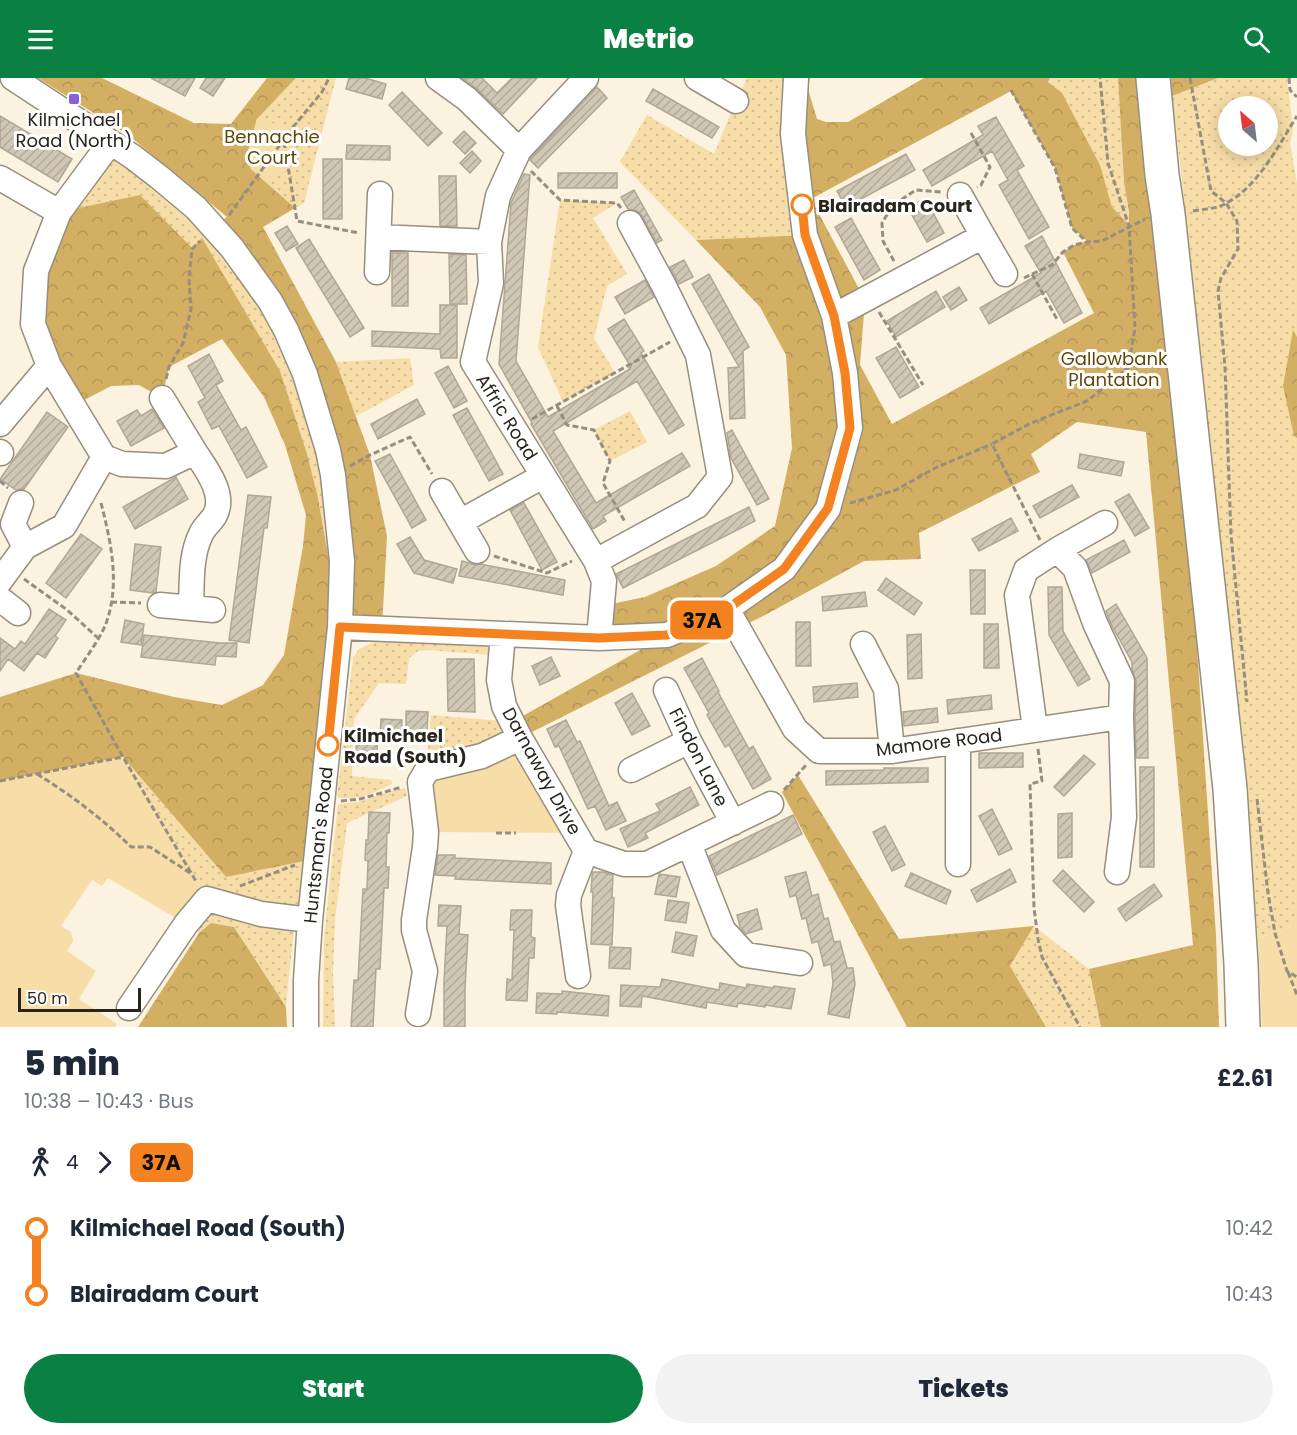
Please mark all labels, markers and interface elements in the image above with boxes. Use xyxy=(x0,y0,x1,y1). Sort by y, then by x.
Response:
text: Metrio xyxy=(603,20,694,57)
icon: menu xyxy=(24,23,57,56)
icon: search xyxy=(1240,23,1273,56)
marker: Kilmichael Road (North) xyxy=(67,92,81,106)
north arrow xyxy=(1218,96,1278,156)
map controls xyxy=(1218,96,1278,156)
place label: Kilmichael Road (North) xyxy=(16,107,132,153)
park label: Bennachie Court xyxy=(224,124,320,170)
place label: Blairadam Court xyxy=(818,193,972,218)
marker: Blairadam Court xyxy=(791,194,813,216)
park label: Gallowbank Plantation xyxy=(1061,346,1168,392)
street label: Affric Road xyxy=(471,369,543,465)
line badge: 37A xyxy=(668,600,736,640)
text: 37A xyxy=(682,606,722,635)
street label: Darnaway Drive xyxy=(497,703,587,839)
street label: Findon Lane xyxy=(663,703,735,811)
street label: Mamore Road xyxy=(874,722,1004,762)
place label: Kilmichael Road (South) xyxy=(344,723,467,769)
marker: Kilmichael Road (South) xyxy=(317,734,339,756)
street label: Huntsman's Road xyxy=(297,765,339,925)
scale bar xyxy=(18,985,141,1012)
text: 50 m xyxy=(27,987,68,1010)
text: 5 min xyxy=(24,1040,120,1087)
text: £2.61 xyxy=(1217,1063,1273,1094)
text: 10:38 – 10:43 · Bus xyxy=(24,1087,194,1115)
icon: walk xyxy=(24,1146,57,1179)
icon: forward xyxy=(88,1146,121,1179)
text: 4 xyxy=(66,1148,79,1176)
text: 37A xyxy=(142,1148,181,1177)
text: Kilmichael Road (South) xyxy=(70,1213,346,1244)
text: 10:42 xyxy=(1226,1214,1273,1242)
text: Blairadam Court xyxy=(70,1279,259,1310)
text: 10:43 xyxy=(1225,1280,1273,1308)
button: Start xyxy=(24,1354,643,1423)
button: Tickets xyxy=(655,1354,1273,1423)

